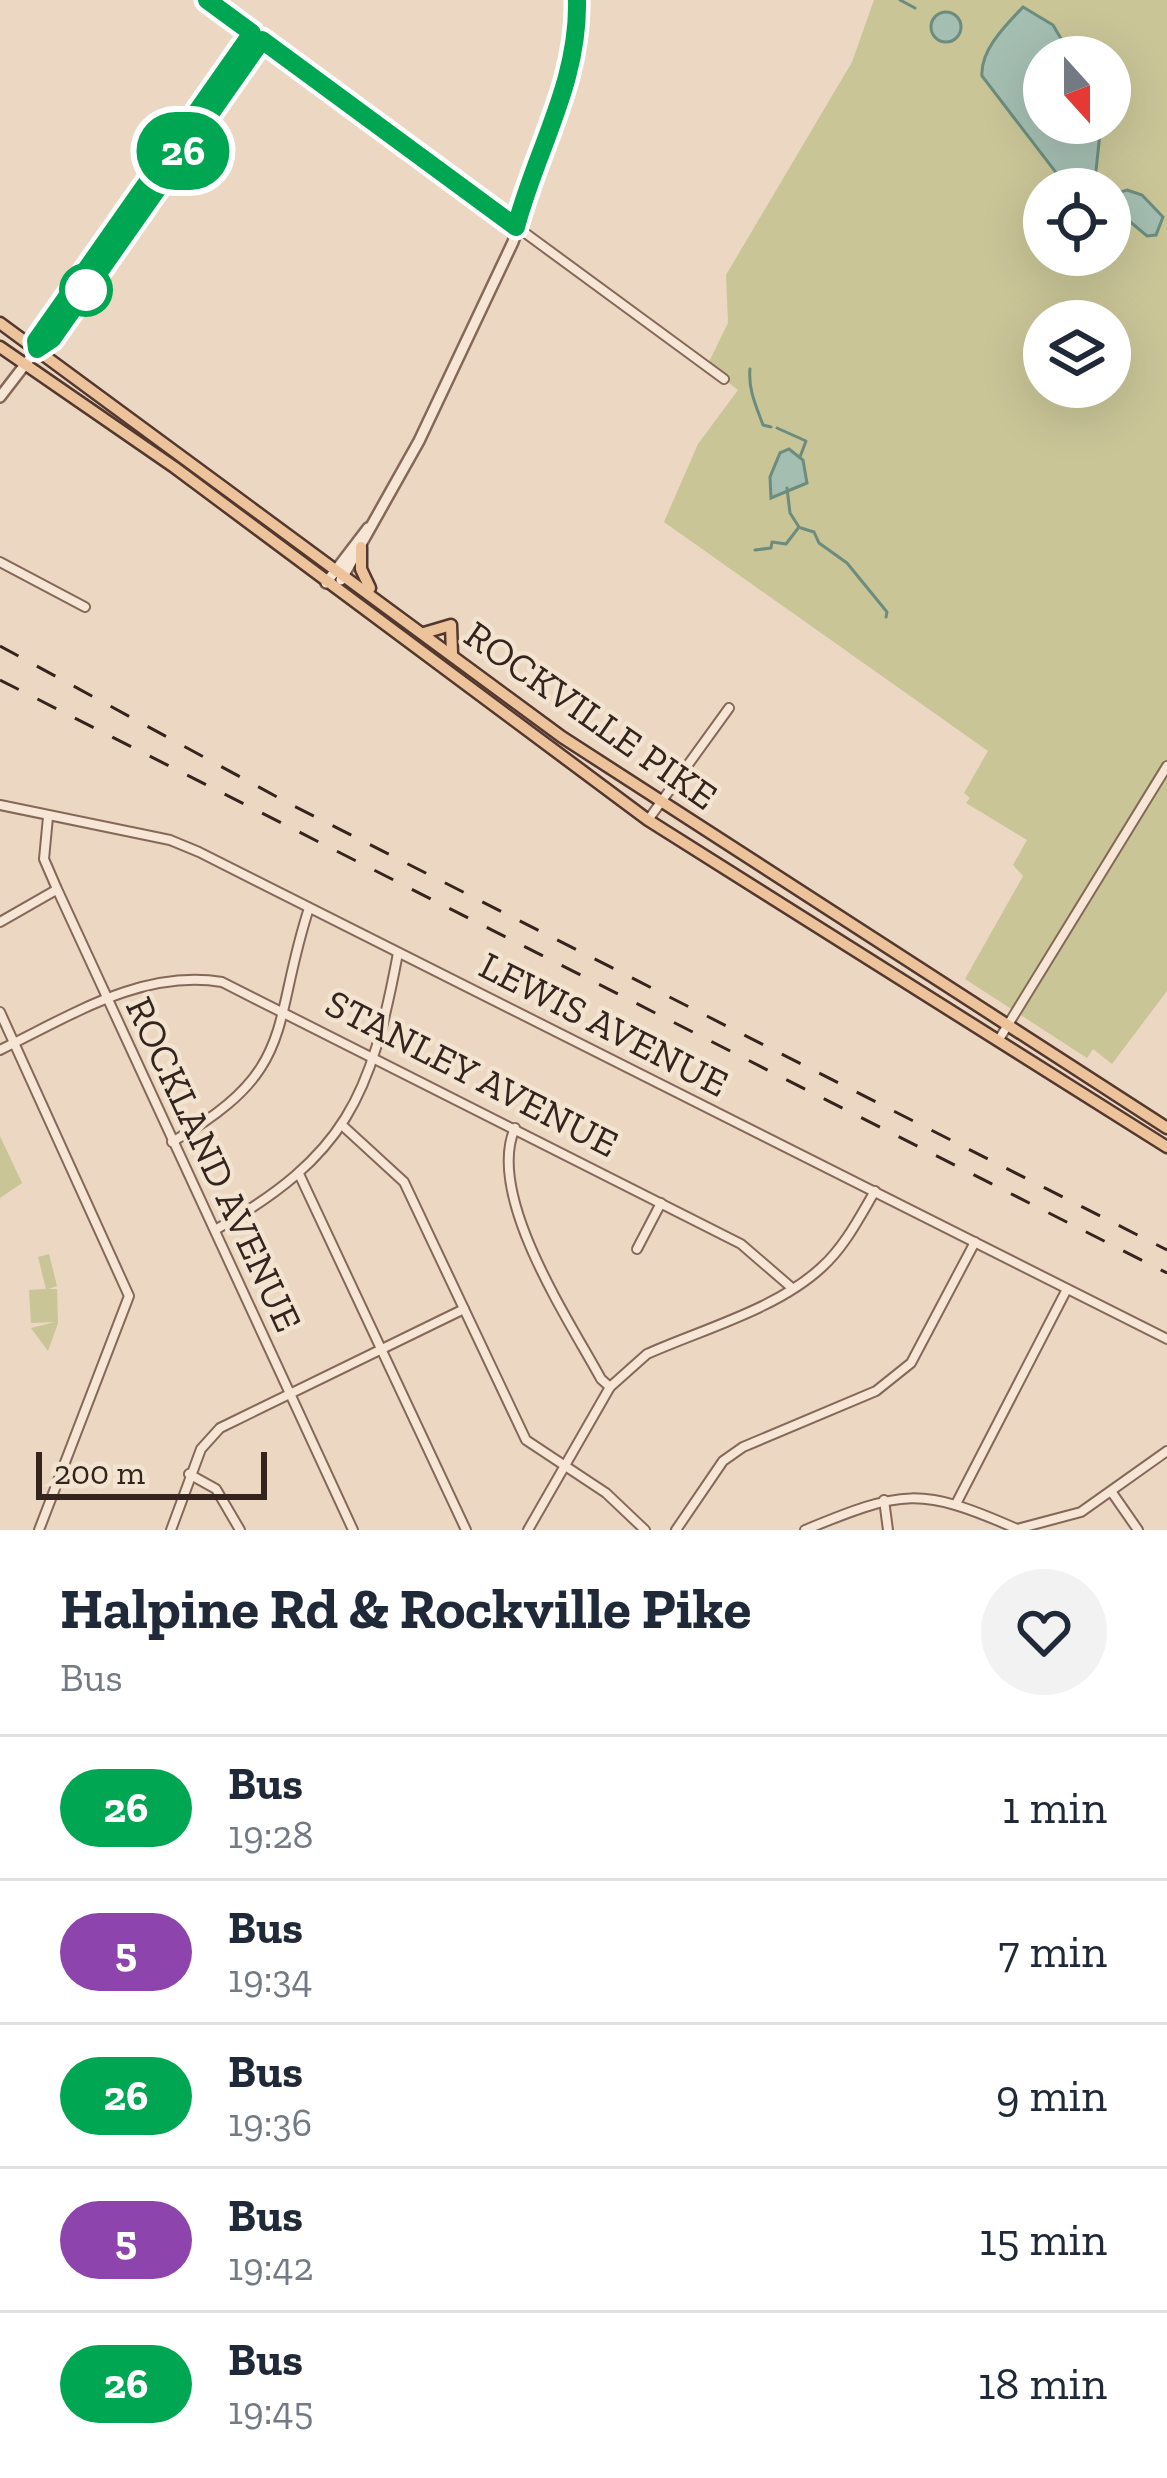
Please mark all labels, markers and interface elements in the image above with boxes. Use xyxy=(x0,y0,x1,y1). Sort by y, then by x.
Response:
north arrow xyxy=(1023,36,1131,144)
map controls xyxy=(1023,36,1131,408)
line badge: 26 xyxy=(129,112,237,190)
text: 26 xyxy=(160,125,206,176)
button: locate xyxy=(1023,168,1131,276)
unlabelled marker xyxy=(61,265,111,315)
button: layers xyxy=(1023,300,1131,408)
street label: ROCKVILLE PIKE xyxy=(456,611,726,819)
street label: LEWIS AVENUE xyxy=(472,941,736,1107)
street label: STANLEY AVENUE xyxy=(318,979,626,1167)
street label: ROCKLAND AVENUE xyxy=(116,989,312,1339)
scale bar xyxy=(36,1446,267,1499)
text: 200 m xyxy=(54,1453,145,1492)
button: heart xyxy=(981,1569,1107,1695)
text: Halpine Rd & Rockville Pike xyxy=(60,1574,751,1643)
text: Bus xyxy=(60,1654,123,1701)
text: Bus xyxy=(228,1757,303,1811)
text: 1 min xyxy=(1002,1781,1107,1835)
text: 26 xyxy=(103,1782,149,1833)
text: 19:28 xyxy=(228,1811,314,1858)
text: Bus xyxy=(228,1901,303,1955)
text: 7 min xyxy=(998,1925,1107,1979)
text: 5 xyxy=(115,1926,137,1977)
text: 19:34 xyxy=(228,1955,313,2002)
text: Bus xyxy=(228,2045,303,2099)
text: 9 min xyxy=(996,2069,1107,2123)
text: 26 xyxy=(103,2070,149,2121)
text: 19:36 xyxy=(228,2099,312,2146)
text: Bus xyxy=(228,2189,303,2243)
text: 15 min xyxy=(979,2213,1107,2267)
text: 5 xyxy=(115,2214,137,2265)
text: 19:42 xyxy=(228,2243,314,2290)
text: Bus xyxy=(228,2333,303,2387)
text: 18 min xyxy=(978,2357,1107,2411)
text: 26 xyxy=(103,2358,149,2409)
text: 19:45 xyxy=(228,2387,313,2434)

